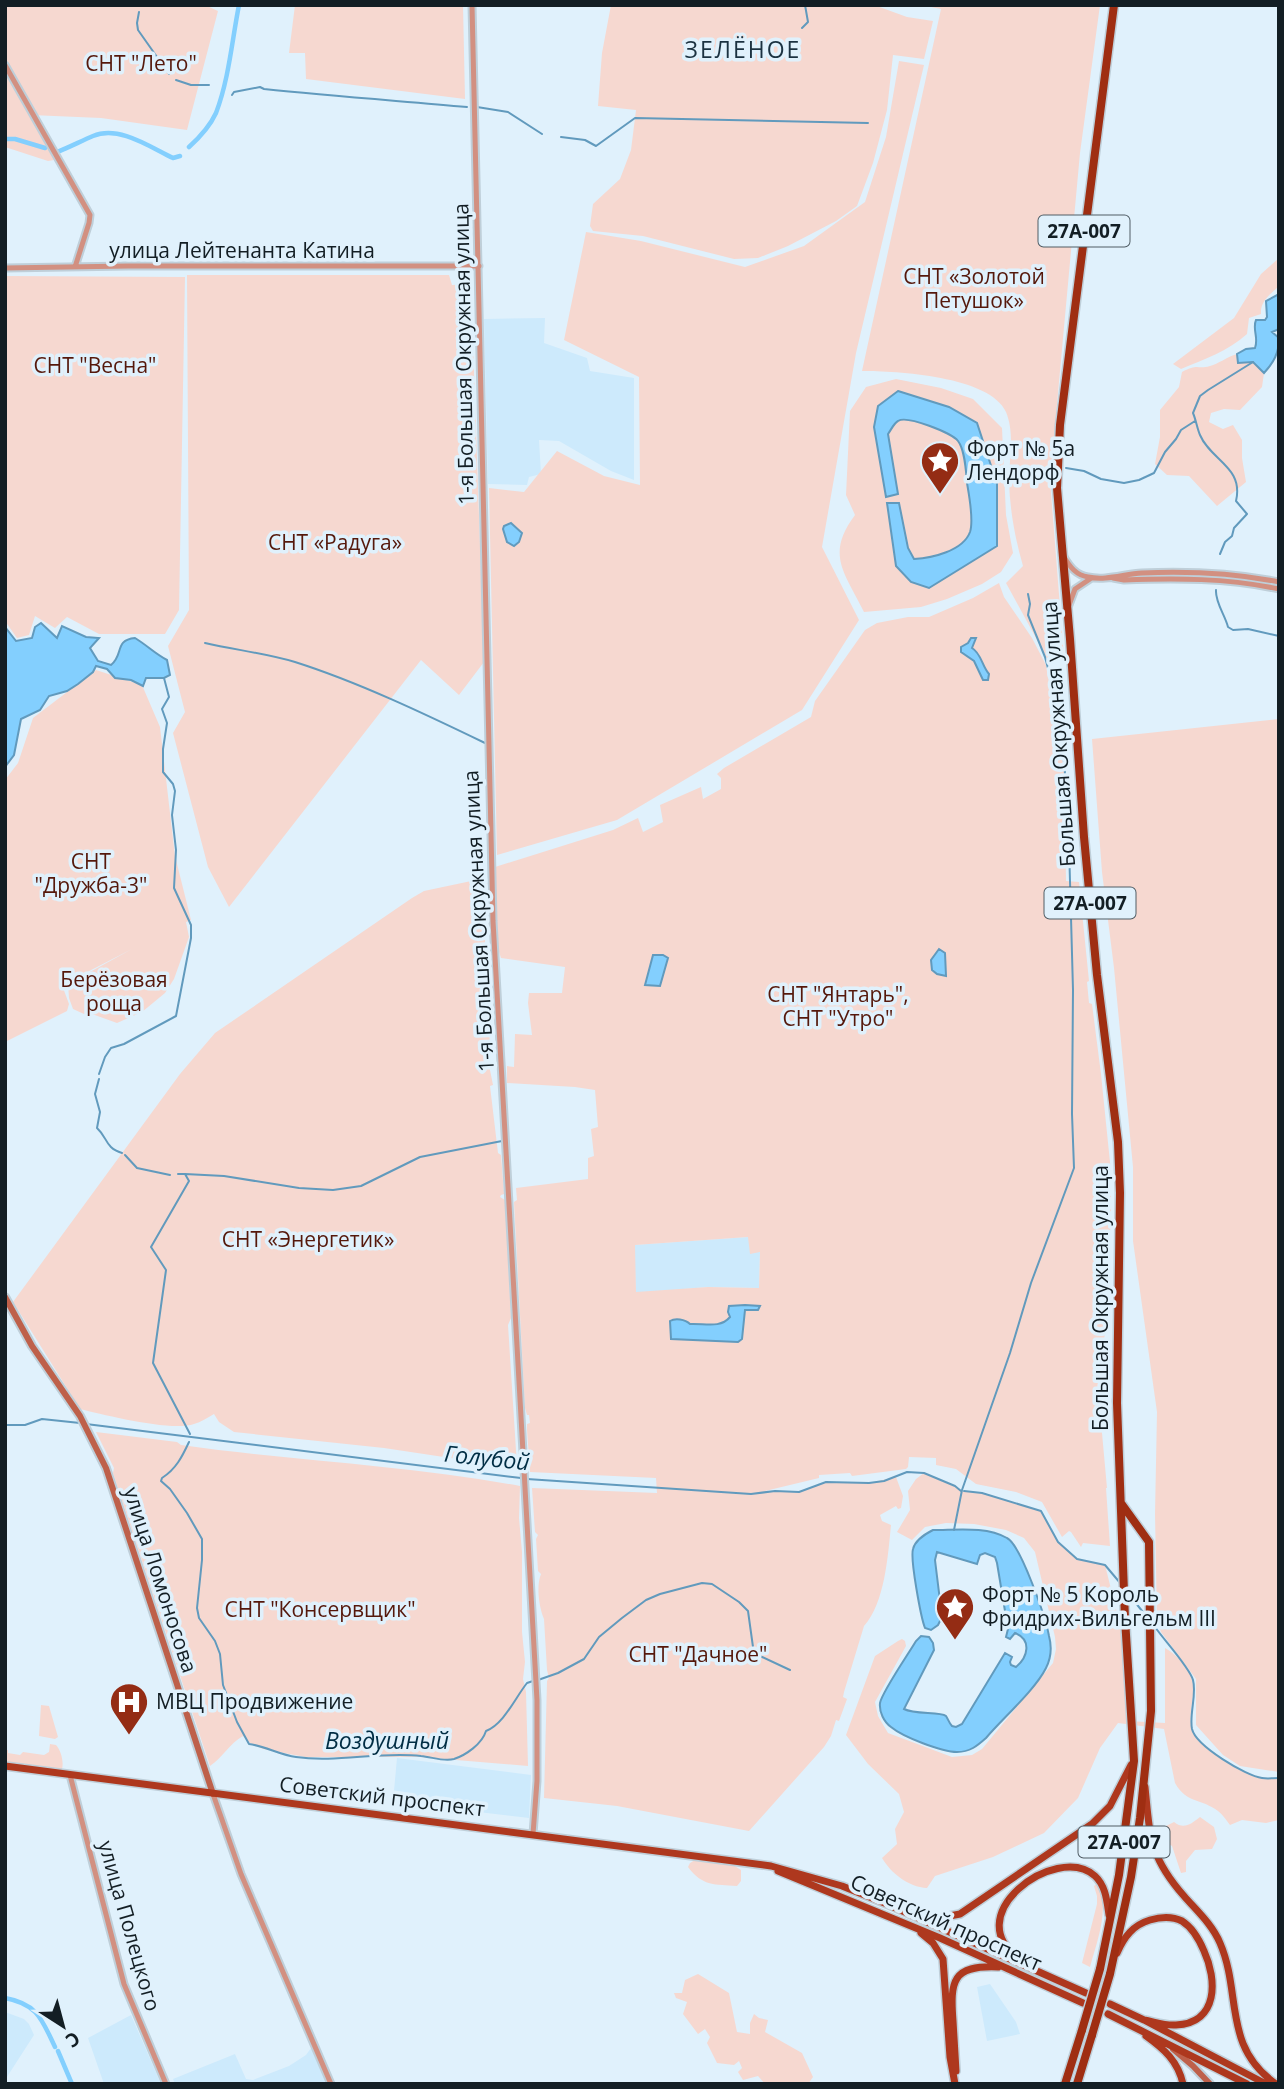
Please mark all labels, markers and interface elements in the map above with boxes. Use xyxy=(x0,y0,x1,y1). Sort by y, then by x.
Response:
district label: ЗЕЛЁНОЕ xyxy=(685,33,801,65)
park label: СНТ "Лето" xyxy=(85,49,197,77)
street label: 1-я Большая Окружная улица xyxy=(446,203,480,505)
road number: 27А-007 xyxy=(1038,216,1130,246)
street label: улица Лейтенанта Катина xyxy=(109,236,375,264)
park label: СНТ «Золотой Петушок» xyxy=(903,262,1045,314)
park label: СНТ "Весна" xyxy=(34,351,156,379)
place label: Форт № 5а Лендорф xyxy=(967,434,1075,486)
place icon: Форт № 5а Лендорф xyxy=(919,440,961,495)
park label: СНТ «Радуга» xyxy=(268,528,402,556)
street label: Большая Окружная улица xyxy=(1035,600,1081,868)
street label: 1-я Большая Окружная улица xyxy=(456,770,500,1073)
park label: СНТ "Дружба-3" xyxy=(35,847,147,899)
road number: 27А-007 xyxy=(1044,888,1136,918)
park label: Берёзовая роща xyxy=(60,965,168,1017)
park label: СНТ "Янтарь", СНТ "Утро" xyxy=(767,980,909,1032)
street label: Большая Окружная улица xyxy=(1086,1165,1114,1431)
park label: СНТ «Энергетик» xyxy=(222,1225,394,1253)
water label: Голубой xyxy=(443,1437,531,1477)
street label: улица Ломоносова xyxy=(118,1483,204,1676)
place label: Форт № 5 Король Фридрих-Вильгельм III xyxy=(982,1580,1216,1632)
place icon: Форт № 5 Король Фридрих-Вильгельм III xyxy=(934,1586,976,1641)
park label: СНТ "Консервщик" xyxy=(225,1595,416,1623)
park label: СНТ "Дачное" xyxy=(629,1640,767,1668)
hospital icon: МВЦ Продвижение xyxy=(108,1681,150,1736)
place label: МВЦ Продвижение xyxy=(156,1687,353,1715)
water label: Воздушный xyxy=(325,1724,449,1756)
street label: Советский проспект xyxy=(278,1770,487,1823)
road number: 27А-007 xyxy=(1078,1826,1170,1858)
street label: улица Полецкого xyxy=(92,1837,168,2014)
street label: Советский проспект xyxy=(846,1867,1047,1977)
north arrow xyxy=(28,1991,98,2061)
text: С xyxy=(60,2026,86,2054)

